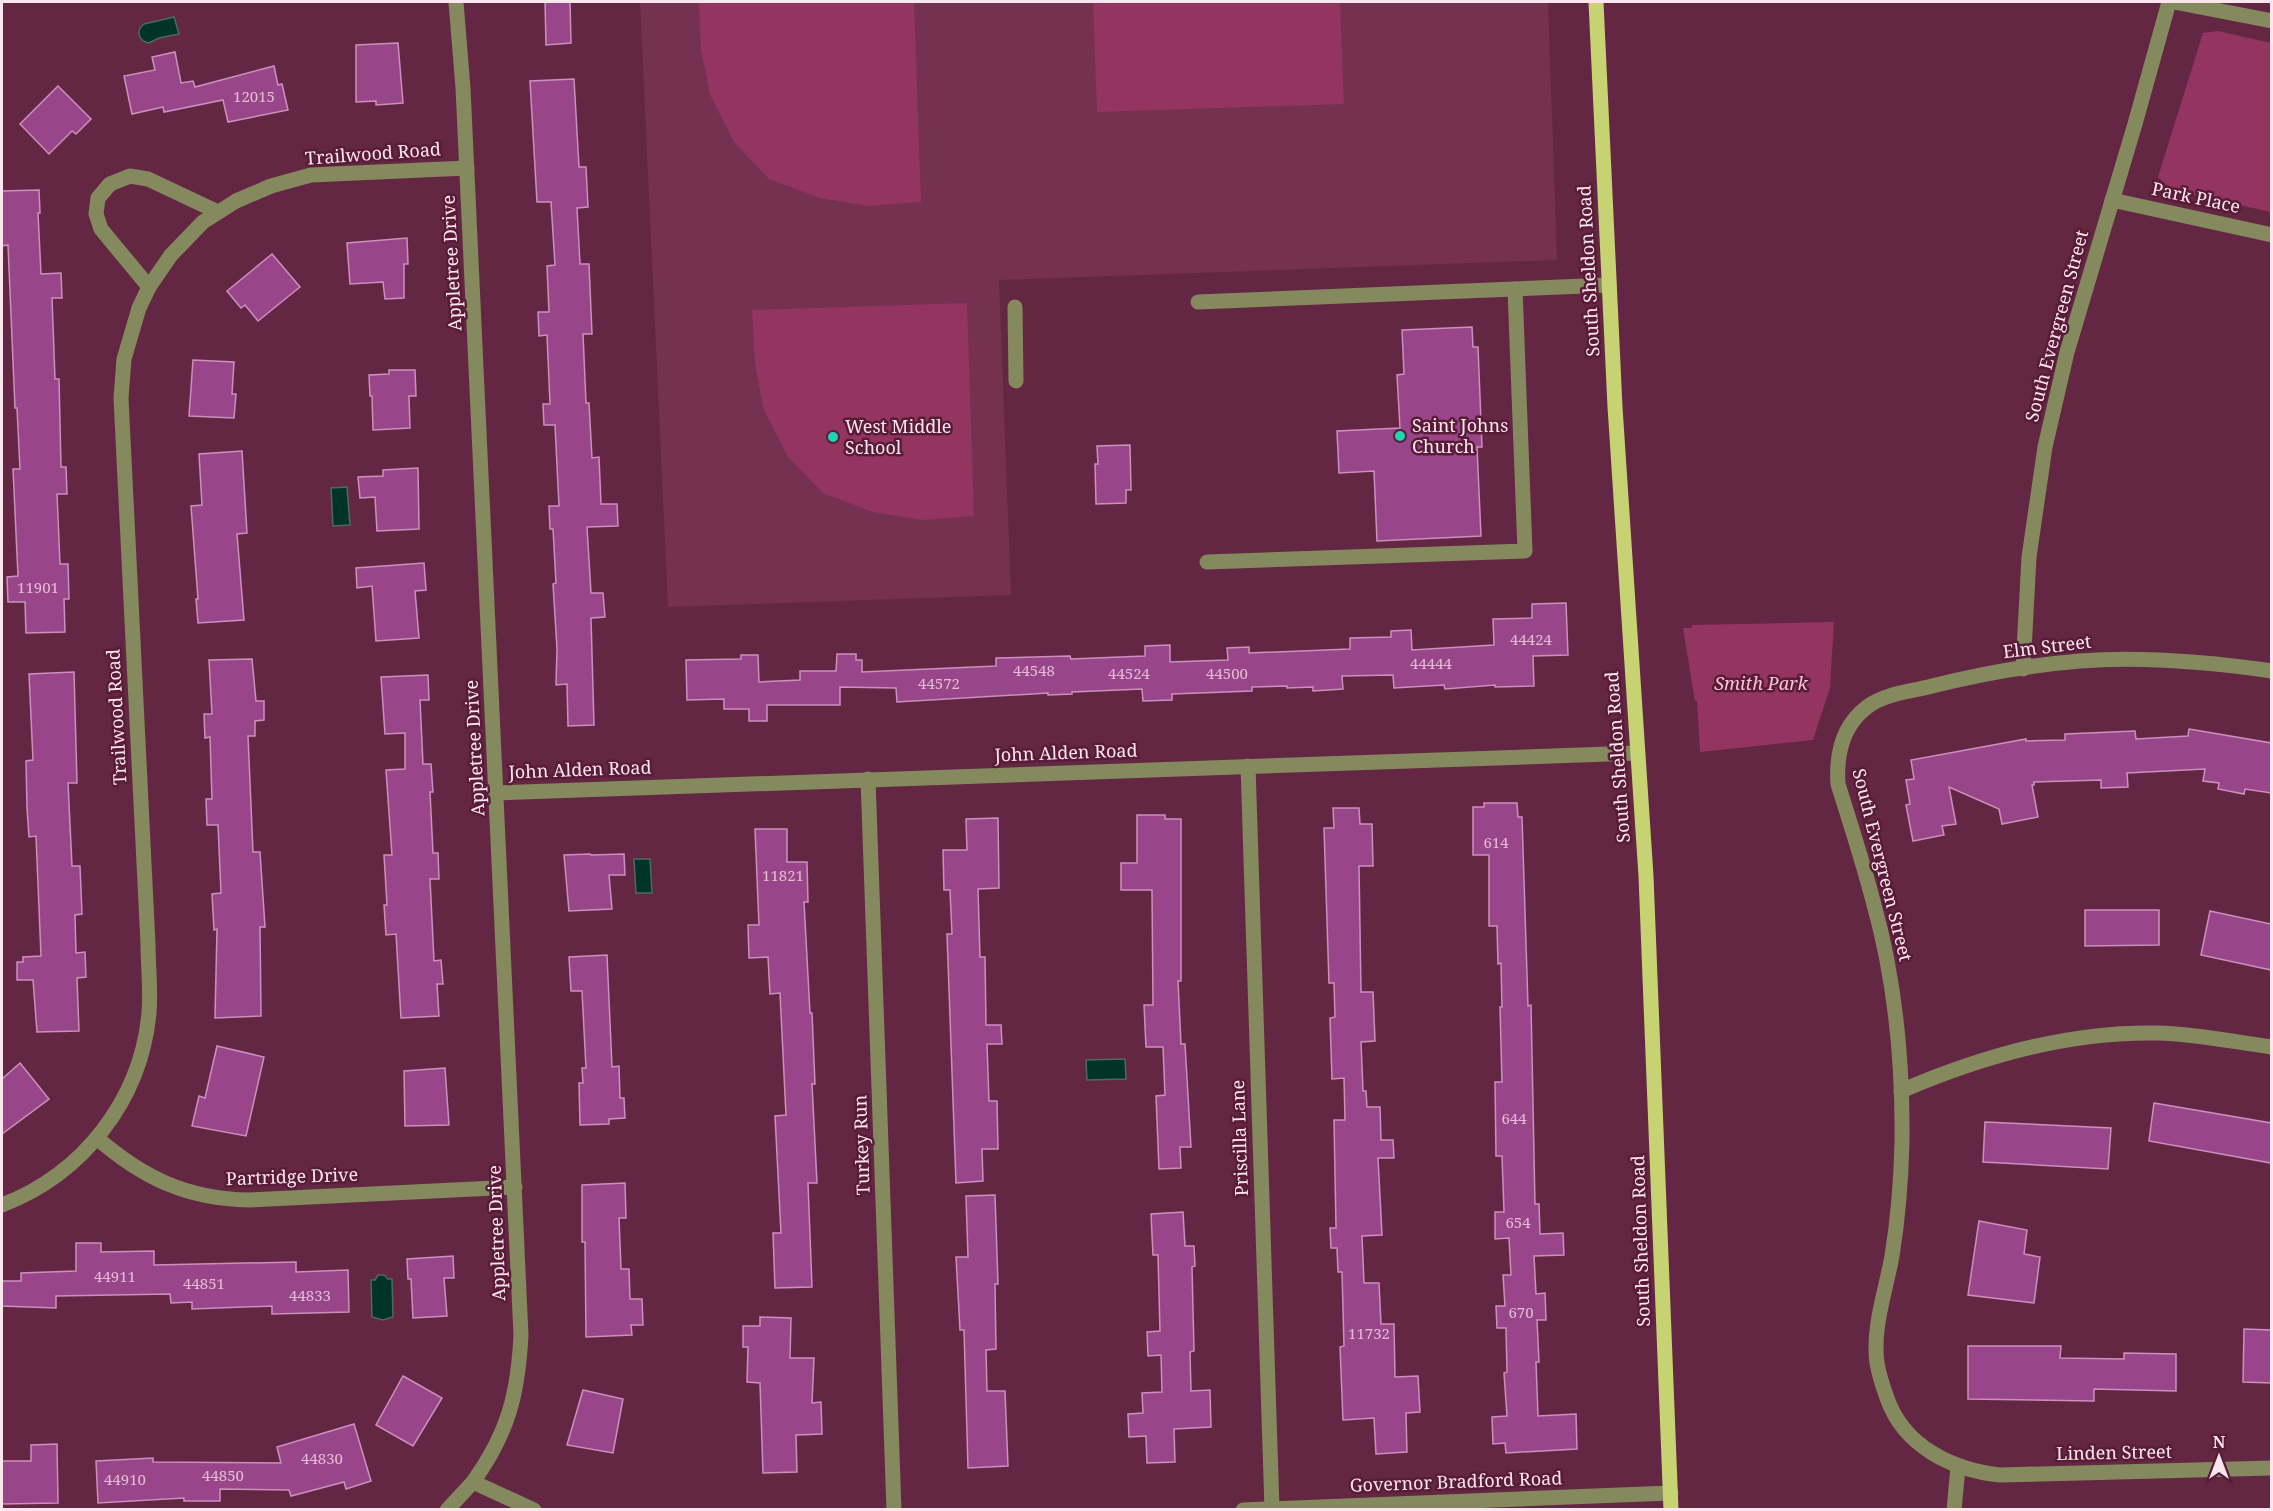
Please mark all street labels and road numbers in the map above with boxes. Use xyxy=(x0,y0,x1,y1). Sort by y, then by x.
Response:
street label: Trailwood Road xyxy=(304,136,442,170)
street label: Park Place xyxy=(2150,176,2243,218)
street label: South Sheldon Road xyxy=(1572,185,1604,357)
street label: Appletree Drive xyxy=(435,194,467,332)
street label: South Evergreen Street xyxy=(2019,227,2093,424)
street label: Elm Street xyxy=(2001,629,2092,663)
street label: Trailwood Road xyxy=(100,649,132,786)
street label: South Sheldon Road xyxy=(1599,671,1635,843)
street label: Appletree Drive xyxy=(458,679,490,817)
street label: John Alden Road xyxy=(993,738,1138,767)
street label: John Alden Road xyxy=(507,755,652,784)
street label: South Evergreen Street xyxy=(1847,766,1919,964)
street label: Priscilla Lane xyxy=(1225,1079,1253,1197)
street label: Turkey Run xyxy=(847,1094,875,1196)
street label: South Sheldon Road xyxy=(1625,1155,1655,1327)
street label: Partridge Drive xyxy=(225,1162,359,1190)
street label: Appletree Drive xyxy=(482,1165,510,1301)
street label: Linden Street xyxy=(2056,1439,2172,1465)
street label: Governor Bradford Road xyxy=(1349,1465,1563,1497)

